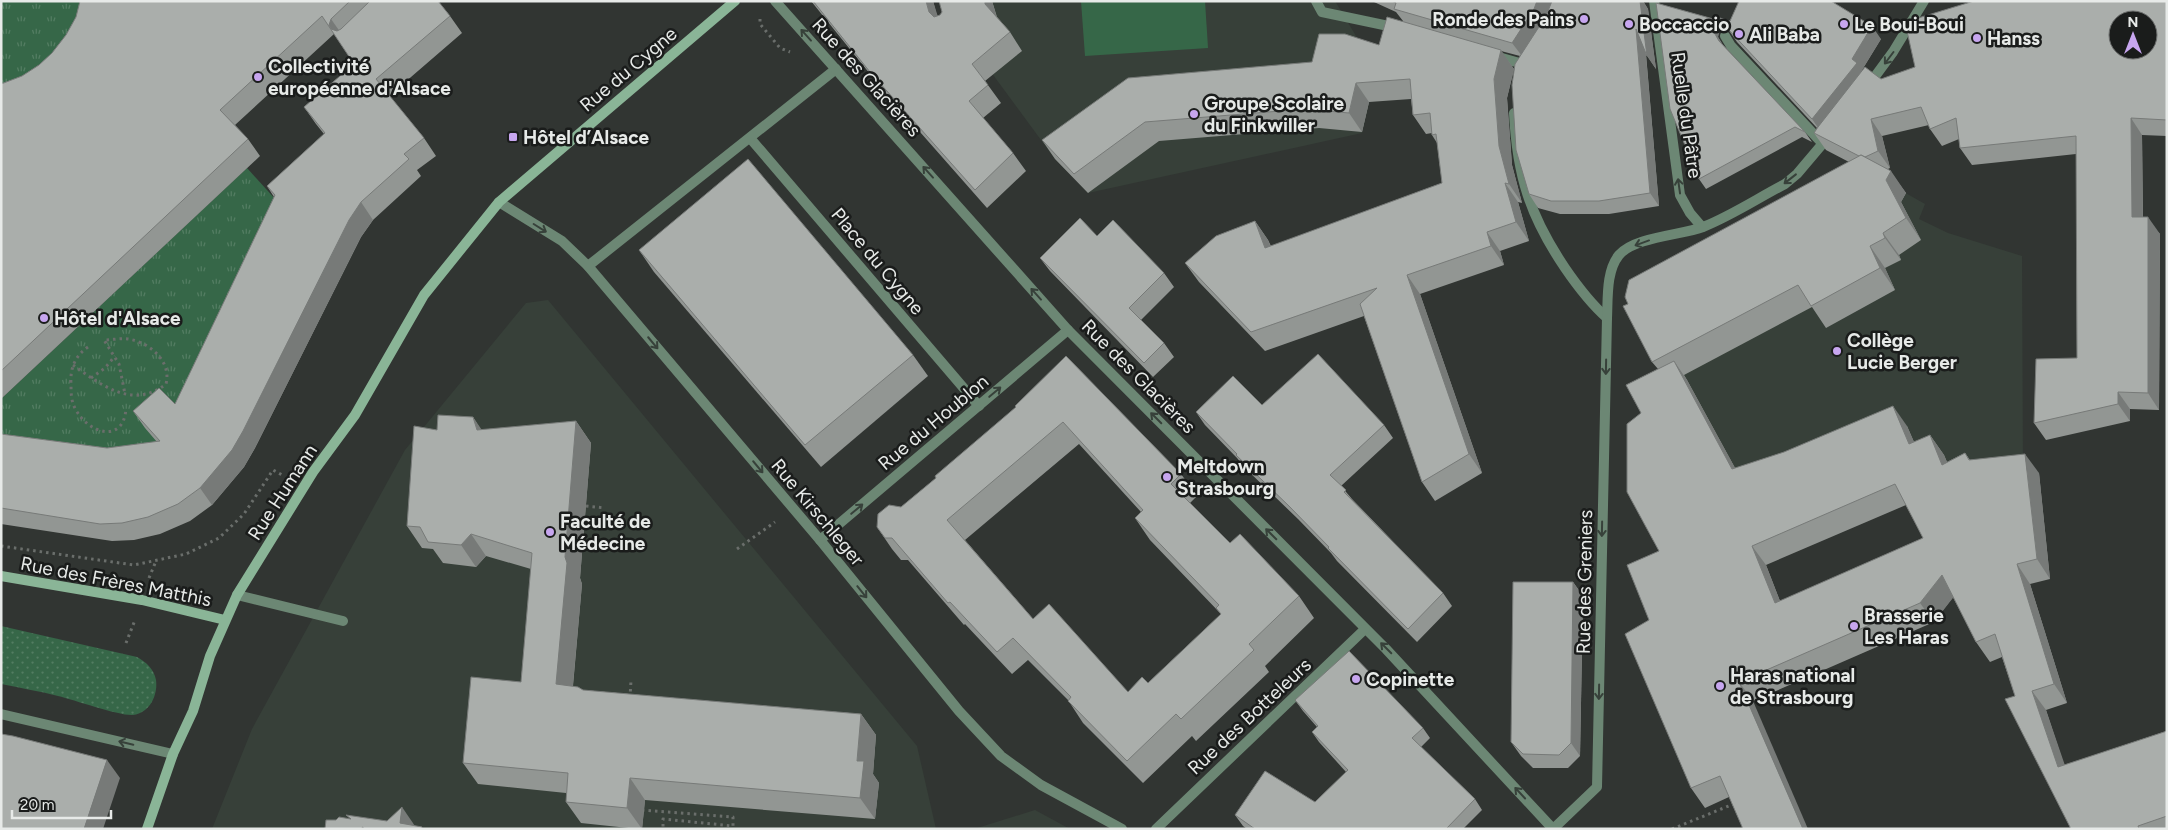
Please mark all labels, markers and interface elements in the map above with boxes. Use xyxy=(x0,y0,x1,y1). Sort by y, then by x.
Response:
place label: Ronde des Pains xyxy=(1432,8,1574,31)
north arrow xyxy=(2108,10,2158,60)
street label: Rue des Glacières xyxy=(807,13,926,141)
marker: Ronde des Pains xyxy=(1578,13,1590,25)
place label: Boccaccio xyxy=(1639,13,1729,36)
place label: Le Boui-Boui xyxy=(1854,13,1964,36)
text: N xyxy=(2128,14,2138,31)
marker: Boccaccio xyxy=(1623,18,1635,30)
marker: Le Boui-Boui xyxy=(1838,18,1850,30)
street label: Rue du Cygne xyxy=(575,22,682,117)
place label: Ali Baba xyxy=(1749,23,1820,46)
place label: Hanss xyxy=(1987,27,2040,50)
one-way arrow xyxy=(800,28,812,41)
marker: Ali Baba xyxy=(1733,28,1745,40)
marker: Hanss xyxy=(1971,32,1983,44)
street label: Ruelle du Pâtre xyxy=(1666,50,1707,180)
one-way arrow xyxy=(1884,51,1894,65)
place label: Collectivité européenne d'Alsace xyxy=(268,55,451,100)
marker: Collectivité européenne d'Alsace xyxy=(252,71,264,83)
place label: Groupe Scolaire du Finkwiller xyxy=(1204,92,1345,137)
marker: Groupe Scolaire du Finkwiller xyxy=(1188,108,1200,120)
place label: Hôtel d’Alsace xyxy=(523,126,650,149)
marker: Hôtel d’Alsace xyxy=(507,131,519,143)
one-way arrow xyxy=(922,165,934,178)
one-way arrow xyxy=(1784,174,1797,185)
one-way arrow xyxy=(1674,178,1684,194)
street label: Place du Cygne xyxy=(826,203,929,319)
one-way arrow xyxy=(533,223,547,233)
one-way arrow xyxy=(1635,239,1650,248)
one-way arrow xyxy=(1030,287,1041,300)
place label: Hôtel d'Alsace xyxy=(54,307,181,330)
marker: Hôtel d'Alsace xyxy=(38,312,50,324)
street label: Rue des Glacières xyxy=(1077,315,1200,438)
place label: Collège Lucie Berger xyxy=(1847,329,1957,374)
one-way arrow xyxy=(648,337,659,350)
marker: Collège Lucie Berger xyxy=(1831,345,1843,357)
one-way arrow xyxy=(1601,358,1611,374)
street label: Rue du Houblon xyxy=(874,370,993,475)
one-way arrow xyxy=(988,387,1001,398)
one-way arrow xyxy=(1150,412,1162,425)
street label: Rue Humann xyxy=(243,440,322,544)
street label: Rue Kirschleger xyxy=(766,454,869,571)
place label: Meltdown Strasbourg xyxy=(1177,455,1274,500)
one-way arrow xyxy=(753,461,764,474)
marker: Meltdown Strasbourg xyxy=(1161,471,1173,483)
one-way arrow xyxy=(851,503,864,515)
street label: Rue des Greniers xyxy=(1572,509,1597,654)
place label: Faculté de Médecine xyxy=(560,510,651,555)
one-way arrow xyxy=(1597,520,1607,537)
marker: Faculté de Médecine xyxy=(544,526,556,538)
one-way arrow xyxy=(1265,528,1277,540)
street label: Rue des Frères Matthis xyxy=(19,552,213,611)
one-way arrow xyxy=(857,585,868,598)
place label: Brasserie Les Haras xyxy=(1864,604,1949,649)
marker: Brasserie Les Haras xyxy=(1848,620,1860,632)
one-way arrow xyxy=(1380,643,1392,655)
street label: Rue des Botteleurs xyxy=(1183,653,1316,779)
place label: Haras national de Strasbourg xyxy=(1730,664,1855,709)
place label: Copinette xyxy=(1366,668,1455,691)
marker: Copinette xyxy=(1350,673,1362,685)
marker: Haras national de Strasbourg xyxy=(1714,680,1726,692)
one-way arrow xyxy=(1594,683,1604,699)
one-way arrow xyxy=(118,738,134,747)
one-way arrow xyxy=(1514,787,1526,799)
scale bar xyxy=(12,788,111,820)
text: 20 m xyxy=(20,796,54,814)

